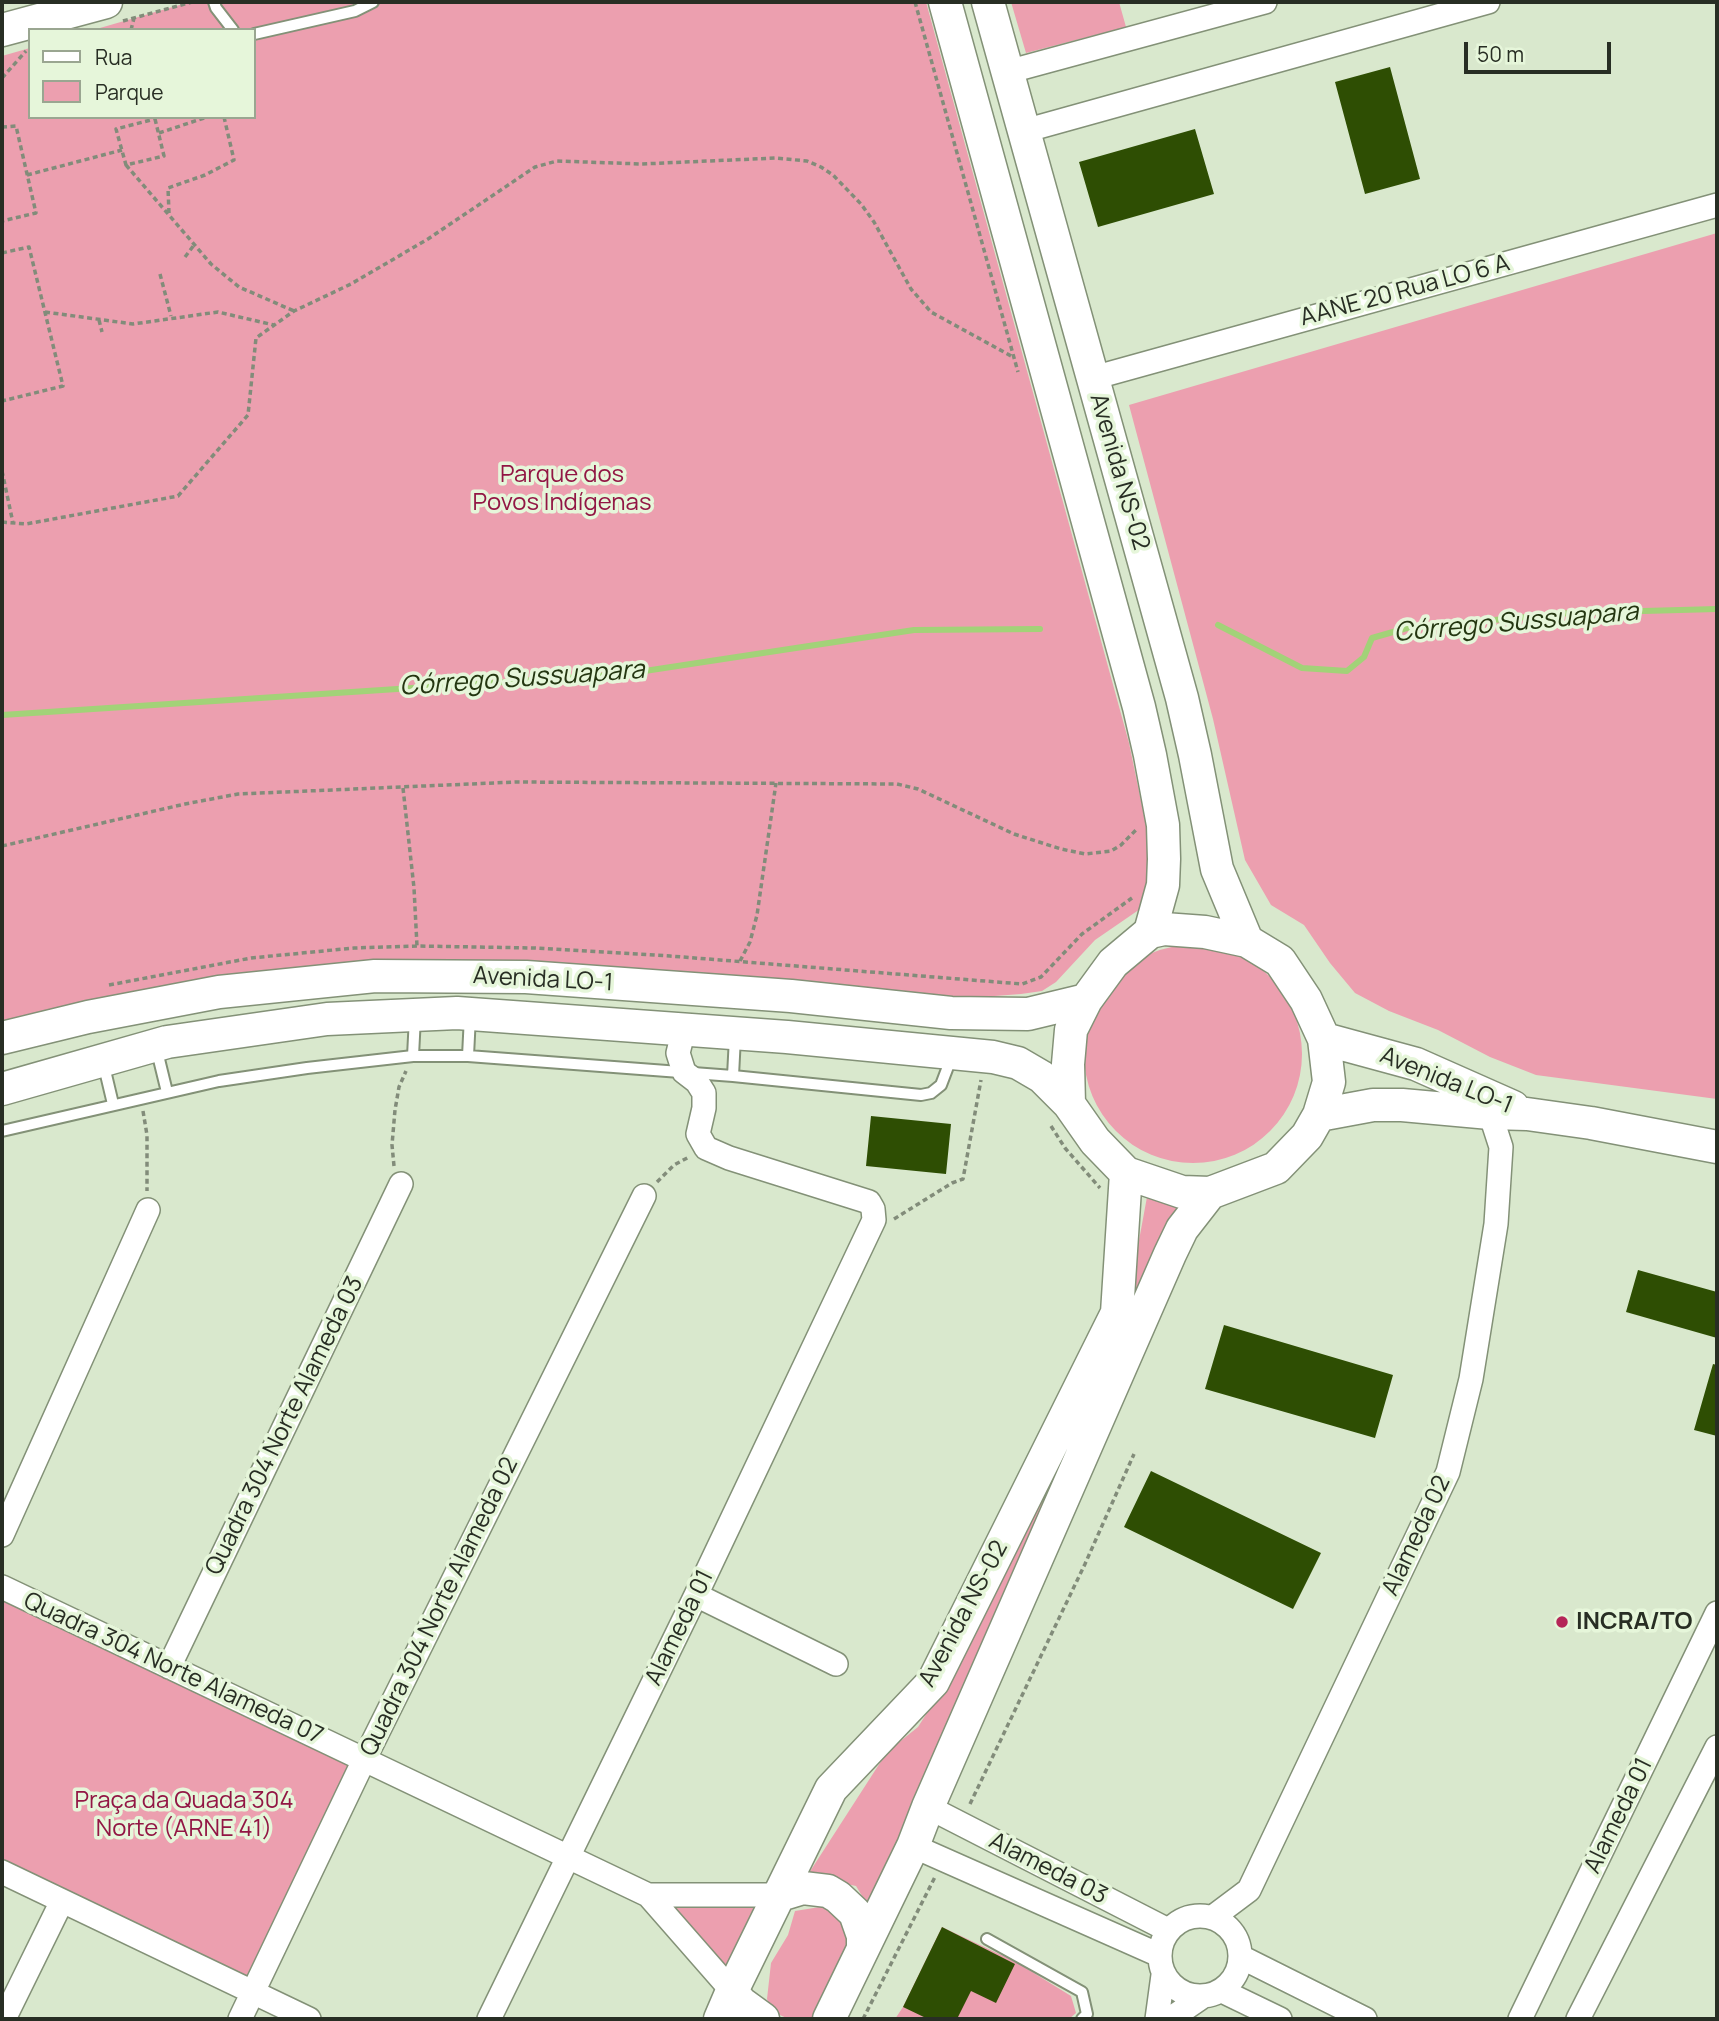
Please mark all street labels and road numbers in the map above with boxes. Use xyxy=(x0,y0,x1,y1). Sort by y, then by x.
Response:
street label: AANE 20 Rua LO 6 A xyxy=(1297,249,1513,333)
street label: Avenida NS-02 xyxy=(1083,390,1155,554)
street label: Avenida LO-1 xyxy=(472,962,614,998)
street label: Avenida LO-1 xyxy=(1376,1041,1516,1121)
street label: Quadra 304 Norte Alameda 03 xyxy=(200,1272,370,1580)
street label: Quadra 304 Norte Alameda 02 xyxy=(355,1453,525,1761)
street label: Alameda 02 xyxy=(1377,1471,1457,1601)
street label: Avenida NS-02 xyxy=(913,1536,1015,1692)
street label: Alameda 01 xyxy=(640,1566,720,1690)
street label: Quadra 304 Norte Alameda 07 xyxy=(19,1587,327,1751)
street label: Alameda 01 xyxy=(1579,1754,1659,1878)
street label: Alameda 03 xyxy=(984,1827,1112,1911)

